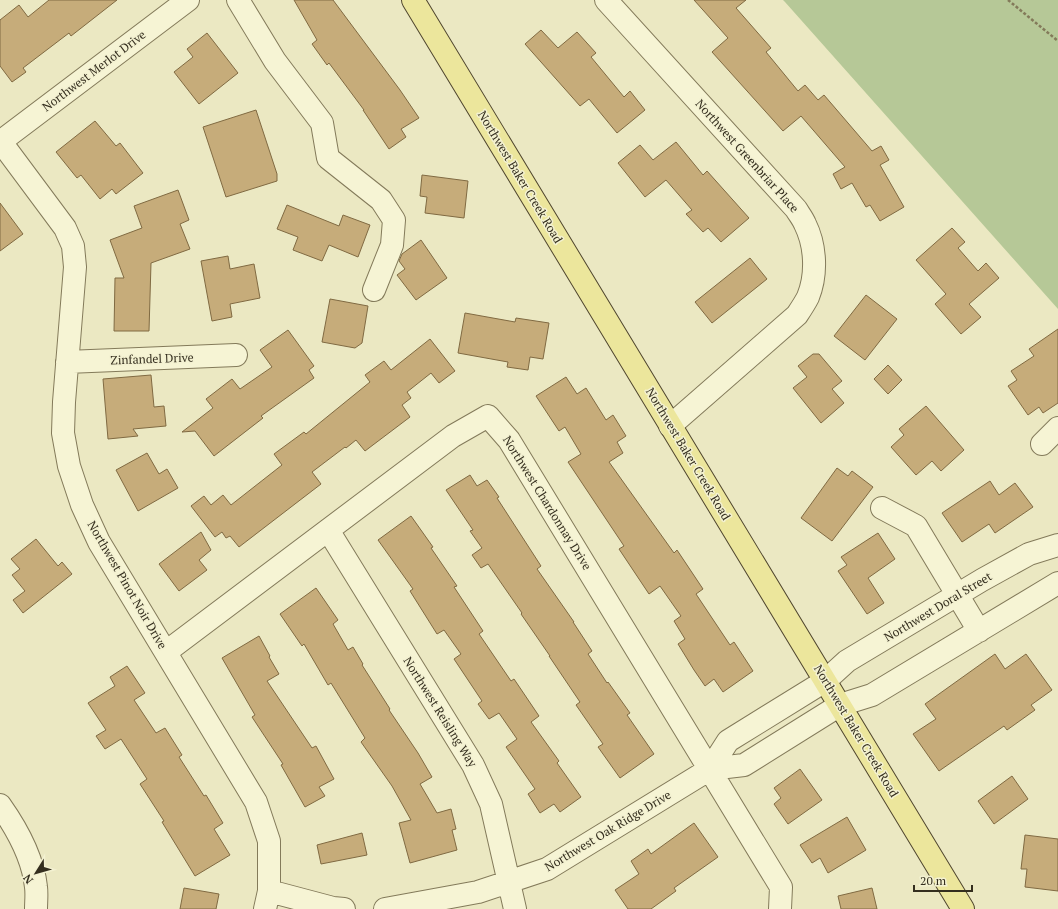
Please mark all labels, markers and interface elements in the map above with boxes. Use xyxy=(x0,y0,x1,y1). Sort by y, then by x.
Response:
street label: Northwest Merlot Drive xyxy=(39,27,148,114)
street label: Northwest Greenbriar Place xyxy=(692,96,802,215)
street label: Northwest Baker Creek Road xyxy=(475,108,566,246)
street label: Zinfandel Drive xyxy=(110,350,194,367)
street label: Northwest Baker Creek Road xyxy=(643,385,734,523)
street label: Northwest Chardonnay Drive xyxy=(500,433,595,573)
street label: Northwest Pinot Noir Drive xyxy=(85,518,170,652)
street label: Northwest Doral Street xyxy=(881,568,995,645)
street label: Northwest Reisling Way xyxy=(400,654,481,770)
street label: Northwest Baker Creek Road xyxy=(811,662,902,800)
street label: Northwest Oak Ridge Drive xyxy=(542,787,674,874)
north arrow xyxy=(16,853,56,893)
scale bar xyxy=(914,867,972,893)
text: N xyxy=(20,871,36,887)
text: 20 m xyxy=(920,873,947,888)

